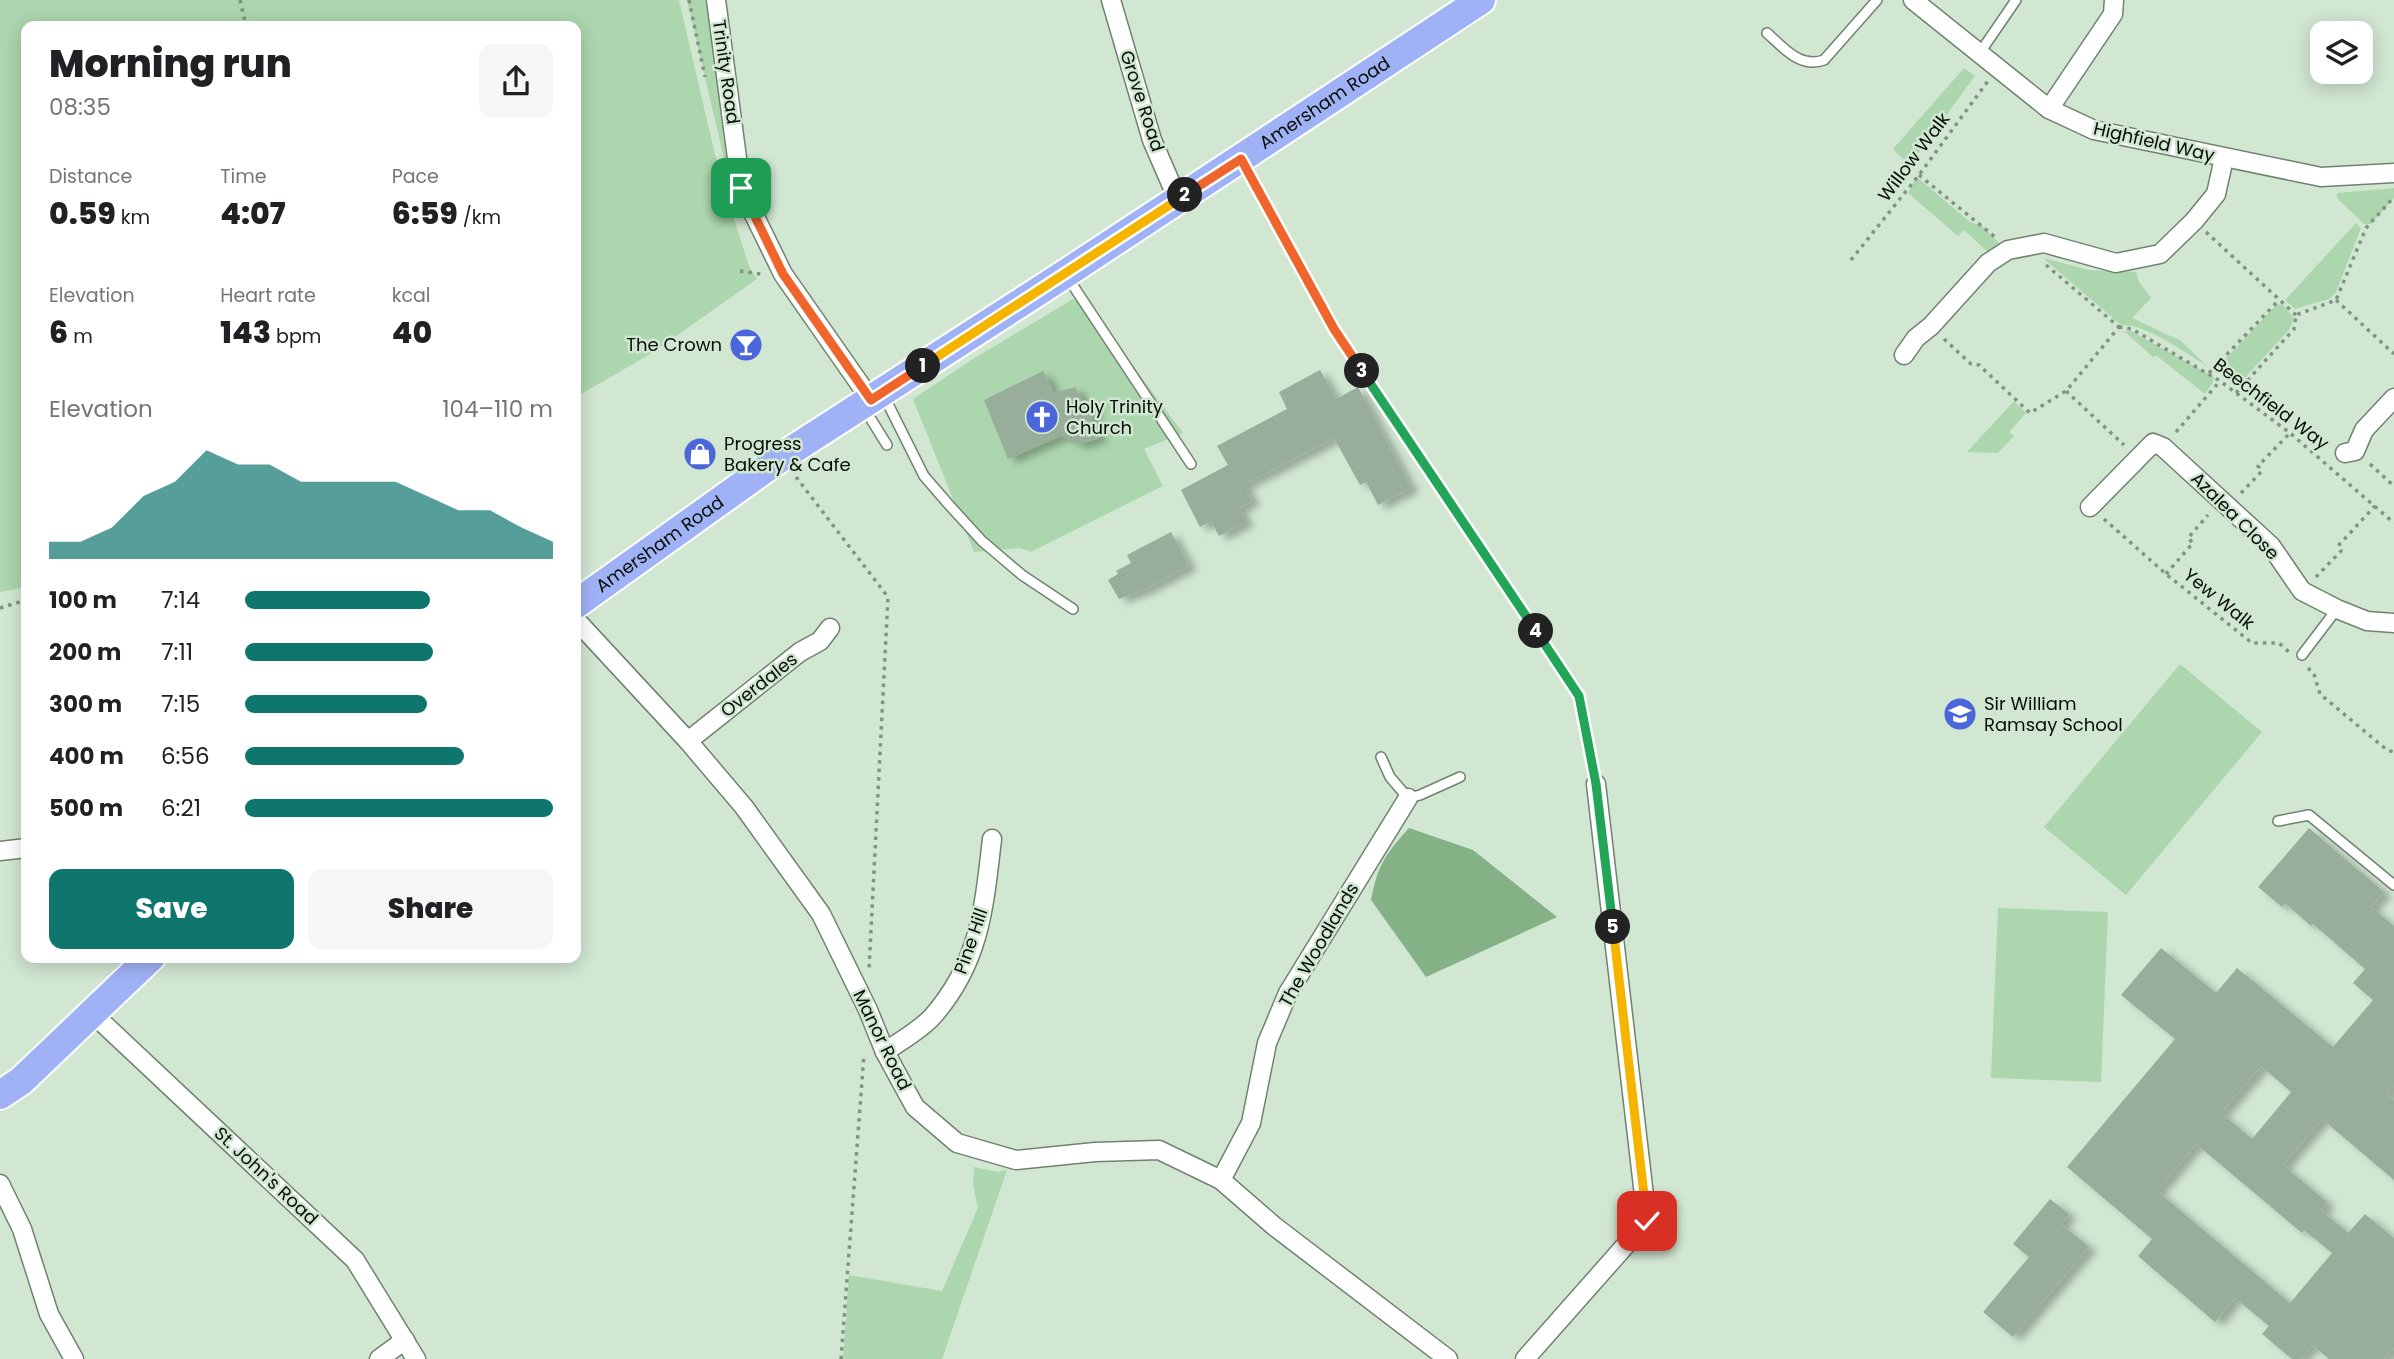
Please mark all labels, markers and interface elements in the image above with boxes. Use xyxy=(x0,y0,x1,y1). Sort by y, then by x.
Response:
street label: Trinity Road xyxy=(707,18,746,126)
map controls xyxy=(2310,21,2373,84)
button: layers xyxy=(2310,21,2373,84)
text: Morning run xyxy=(49,37,292,90)
button: share xyxy=(479,44,553,118)
street label: Grove Road xyxy=(1114,47,1171,155)
street label: Amersham Road xyxy=(1254,50,1395,155)
text: 08:35 xyxy=(49,91,111,123)
street label: Willow Walk xyxy=(1872,107,1956,206)
street label: Highfield Way xyxy=(2091,115,2217,168)
pin xyxy=(711,158,771,218)
text: Distance xyxy=(49,163,132,190)
text: Time xyxy=(220,163,267,190)
text: Pace xyxy=(392,163,439,190)
icon: arrive xyxy=(722,169,760,207)
pin: 2 xyxy=(1168,178,1202,212)
text: 2 xyxy=(1179,181,1190,208)
text: 0.59 xyxy=(49,192,116,235)
text: 4:07 xyxy=(220,192,286,235)
text: 6:59 xyxy=(392,192,458,235)
text: km xyxy=(116,204,150,231)
text: /km xyxy=(458,204,501,231)
text: Elevation xyxy=(49,282,135,309)
text: Heart rate xyxy=(220,282,316,309)
text: kcal xyxy=(392,282,431,309)
text: 6 xyxy=(49,311,68,354)
text: 143 xyxy=(220,311,271,354)
text: 40 xyxy=(392,311,432,354)
text: m xyxy=(68,323,93,350)
text: bpm xyxy=(271,323,321,350)
bar icon: The Crown xyxy=(727,326,765,364)
place label: The Crown xyxy=(626,332,722,357)
pin: 1 xyxy=(906,348,940,384)
text: 1 xyxy=(919,352,926,379)
street label: Beechfield Way xyxy=(2208,352,2334,455)
pin: 3 xyxy=(1344,354,1380,388)
text: 3 xyxy=(1356,357,1367,384)
text: Elevation xyxy=(49,393,153,425)
text: 104–110 m xyxy=(442,393,553,425)
place label: Holy Trinity Church xyxy=(1066,394,1163,440)
church icon: Holy Trinity Church xyxy=(1023,398,1061,436)
place label: Progress Bakery & Cafe xyxy=(724,431,851,477)
shop icon: Progress Bakery & Cafe xyxy=(681,435,719,473)
street label: Azalea Close xyxy=(2186,466,2285,565)
street label: Amersham Road xyxy=(590,489,729,598)
street label: Yew Walk xyxy=(2179,562,2261,635)
text: 100 m xyxy=(49,584,117,616)
text: 7:14 xyxy=(161,584,200,616)
pin: 4 xyxy=(1518,614,1554,648)
text: 4 xyxy=(1529,617,1542,644)
text: 200 m xyxy=(49,636,121,668)
text: 7:11 xyxy=(161,636,193,668)
street label: Overdales xyxy=(715,647,802,723)
text: 300 m xyxy=(49,688,122,720)
text: 7:15 xyxy=(161,688,200,720)
place label: Sir William Ramsay School xyxy=(1984,691,2123,737)
school or university icon: Sir William Ramsay School xyxy=(1941,695,1979,733)
text: 400 m xyxy=(49,740,124,772)
text: 6:56 xyxy=(161,740,210,772)
text: 500 m xyxy=(49,792,123,824)
text: 6:21 xyxy=(161,792,201,824)
button: Save xyxy=(49,869,294,949)
button: Share xyxy=(308,869,553,949)
street label: The Woodlands xyxy=(1273,878,1364,1011)
street label: Pine Hill xyxy=(948,905,993,977)
pin: 5 xyxy=(1596,909,1630,944)
text: 5 xyxy=(1606,913,1619,940)
street label: Manor Road xyxy=(847,985,918,1094)
street label: St. John's Road xyxy=(209,1121,324,1230)
pin xyxy=(1617,1191,1677,1251)
icon: check xyxy=(1628,1202,1666,1240)

